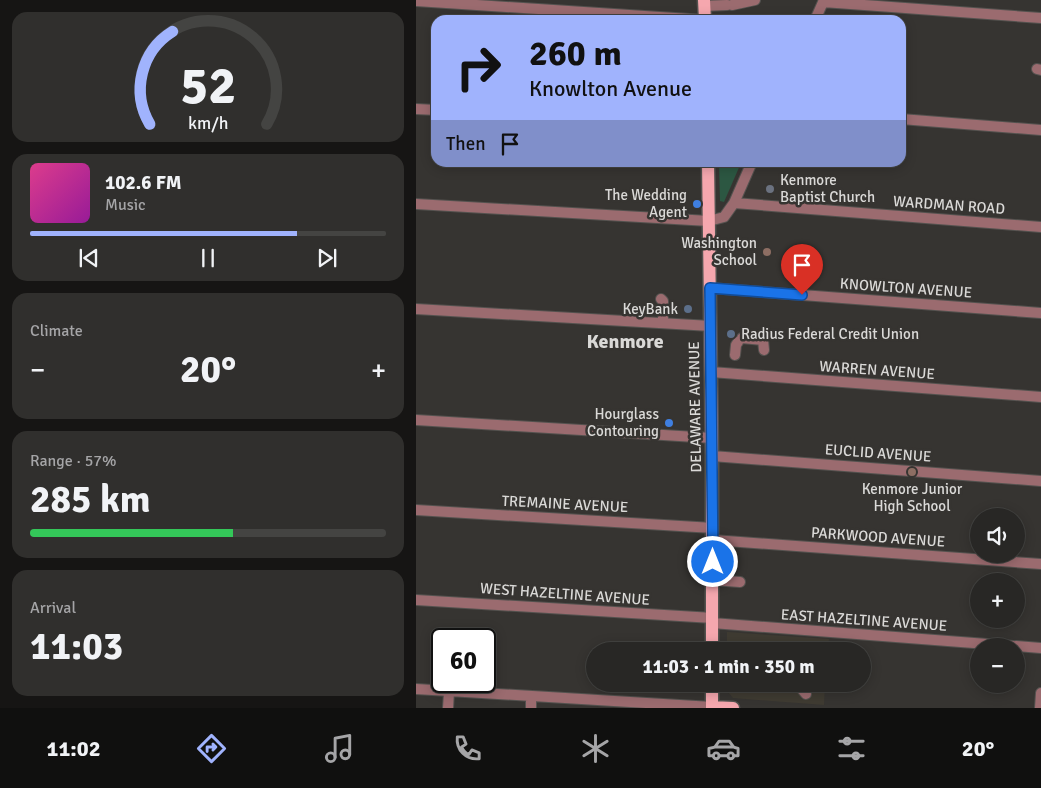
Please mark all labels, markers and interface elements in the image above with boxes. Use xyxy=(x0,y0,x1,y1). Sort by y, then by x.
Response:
text: 260 m xyxy=(529,32,622,75)
icon: right xyxy=(446,35,511,100)
text: 52 xyxy=(180,54,236,118)
text: Knowlton Avenue xyxy=(529,75,692,102)
text: km/h xyxy=(188,112,228,134)
icon: arrive xyxy=(496,130,524,158)
text: Then xyxy=(446,132,486,156)
text: 102.6 FM xyxy=(105,171,182,195)
place label: Kenmore Baptist Church xyxy=(780,171,875,206)
marker: Kenmore Baptist Church xyxy=(764,183,776,195)
place label: The Wedding Agent xyxy=(605,186,687,221)
street label: WARDMAN ROAD xyxy=(892,192,1006,218)
text: Music xyxy=(105,195,146,215)
marker: The Wedding Agent xyxy=(691,198,703,210)
place label: Washington School xyxy=(681,234,757,269)
icon: previous xyxy=(75,244,103,272)
icon: pause xyxy=(194,244,222,272)
icon: next xyxy=(313,244,341,272)
pin xyxy=(781,244,823,295)
marker: Washington School xyxy=(761,246,773,258)
icon: arrive xyxy=(788,251,816,279)
street label: KNOWLTON AVENUE xyxy=(839,274,973,302)
place label: KeyBank xyxy=(623,300,678,318)
marker: KeyBank xyxy=(682,303,694,315)
text: Climate xyxy=(30,321,83,341)
place label: Radius Federal Credit Union xyxy=(741,325,919,343)
marker: Radius Federal Credit Union xyxy=(725,328,737,340)
district label: Kenmore xyxy=(586,329,664,354)
street label: DELAWARE AVENUE xyxy=(685,341,705,473)
text: 20° xyxy=(180,346,236,393)
text: − xyxy=(30,353,45,387)
text: + xyxy=(371,353,386,387)
street label: WARREN AVENUE xyxy=(819,357,935,383)
place label: Hourglass Contouring xyxy=(587,405,659,440)
marker: Hourglass Contouring xyxy=(663,417,675,429)
street label: EUCLID AVENUE xyxy=(824,440,932,466)
text: Range · 57% xyxy=(30,451,116,471)
marker: Kenmore Junior High School xyxy=(906,466,918,478)
text: 285 km xyxy=(30,476,151,523)
place label: Kenmore Junior High School xyxy=(862,480,963,515)
street label: TREMAINE AVENUE xyxy=(501,492,629,516)
map controls xyxy=(970,508,1025,693)
button: sound xyxy=(970,508,1025,563)
street label: PARKWOOD AVENUE xyxy=(810,523,946,551)
position arrow xyxy=(686,535,738,587)
button: + xyxy=(970,573,1025,628)
street label: WEST HAZELTINE AVENUE xyxy=(479,579,651,609)
text: Arrival xyxy=(30,598,76,618)
street label: EAST HAZELTINE AVENUE xyxy=(780,605,948,635)
text: 11:03 xyxy=(30,623,123,670)
speed limit sign: 60 xyxy=(431,628,496,693)
button: − xyxy=(970,638,1025,693)
text: 11:03 · 1 min · 350 m xyxy=(642,655,815,679)
icon: directions xyxy=(194,731,229,766)
icon: music xyxy=(322,731,357,766)
icon: phone xyxy=(450,731,485,766)
icon: climate xyxy=(578,731,613,766)
icon: car xyxy=(706,731,741,766)
icon: filters xyxy=(834,731,869,766)
text: 11:02 xyxy=(47,735,101,762)
text: 20° xyxy=(962,735,994,762)

